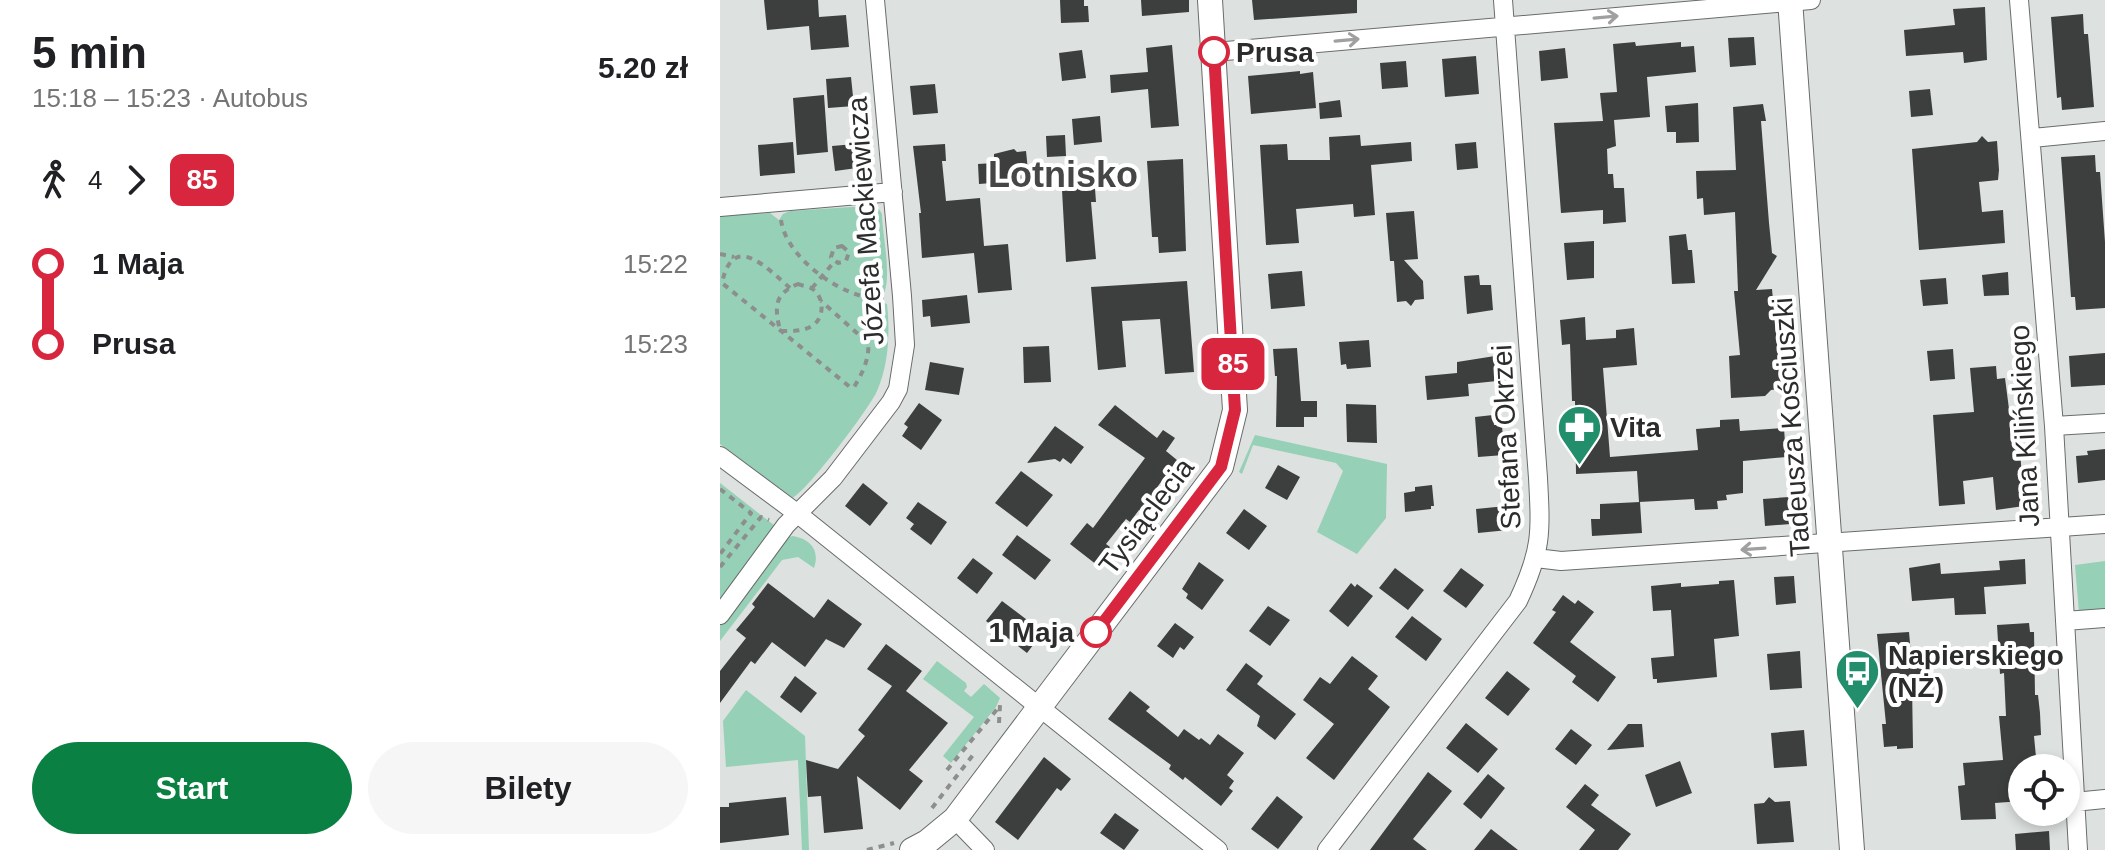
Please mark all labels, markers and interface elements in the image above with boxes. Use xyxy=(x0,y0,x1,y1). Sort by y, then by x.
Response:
one-way arrow xyxy=(1592,9,1619,24)
text: 5 min xyxy=(32,28,147,77)
one-way arrow xyxy=(1333,32,1360,47)
marker: Prusa xyxy=(1199,37,1229,67)
place label: Prusa xyxy=(1236,37,1314,68)
text: 5.20 zł xyxy=(598,51,688,84)
text: 15:18 – 15:23 · Autobus xyxy=(32,83,308,113)
street label: Józefa Mackiewicza xyxy=(841,95,890,346)
district label: Lotnisko xyxy=(988,154,1138,195)
icon: walk xyxy=(32,158,76,202)
icon: forward xyxy=(114,158,158,202)
text: 85 xyxy=(186,164,218,195)
text: 4 xyxy=(88,165,102,195)
text: 1 Maja xyxy=(92,247,184,280)
text: 15:22 xyxy=(623,249,688,279)
street label: Tadeusza Kościuszki xyxy=(1767,296,1816,558)
street label: Jana Kilińskiego xyxy=(2004,324,2045,528)
text: Prusa xyxy=(92,327,175,360)
text: 15:23 xyxy=(623,329,688,359)
line badge: 85 xyxy=(1197,338,1269,390)
street label: Stefana Okrzei xyxy=(1486,344,1527,530)
text: 85 xyxy=(1217,348,1249,379)
pharmacy icon: Vita xyxy=(1555,403,1603,466)
place label: Vita xyxy=(1610,412,1661,443)
street label: Tysiąclecia xyxy=(1093,452,1200,580)
one-way arrow xyxy=(1740,542,1766,557)
place label: 1 Maja xyxy=(988,617,1074,648)
marker: 1 Maja xyxy=(1081,617,1111,647)
place label: Napierskiego (NŻ) xyxy=(1888,640,2064,703)
bus stop icon: Napierskiego (NŻ) xyxy=(1833,647,1881,710)
button: Start xyxy=(32,742,352,834)
button: Bilety xyxy=(368,742,688,834)
map controls xyxy=(2008,754,2080,826)
button: locate xyxy=(2008,754,2080,826)

